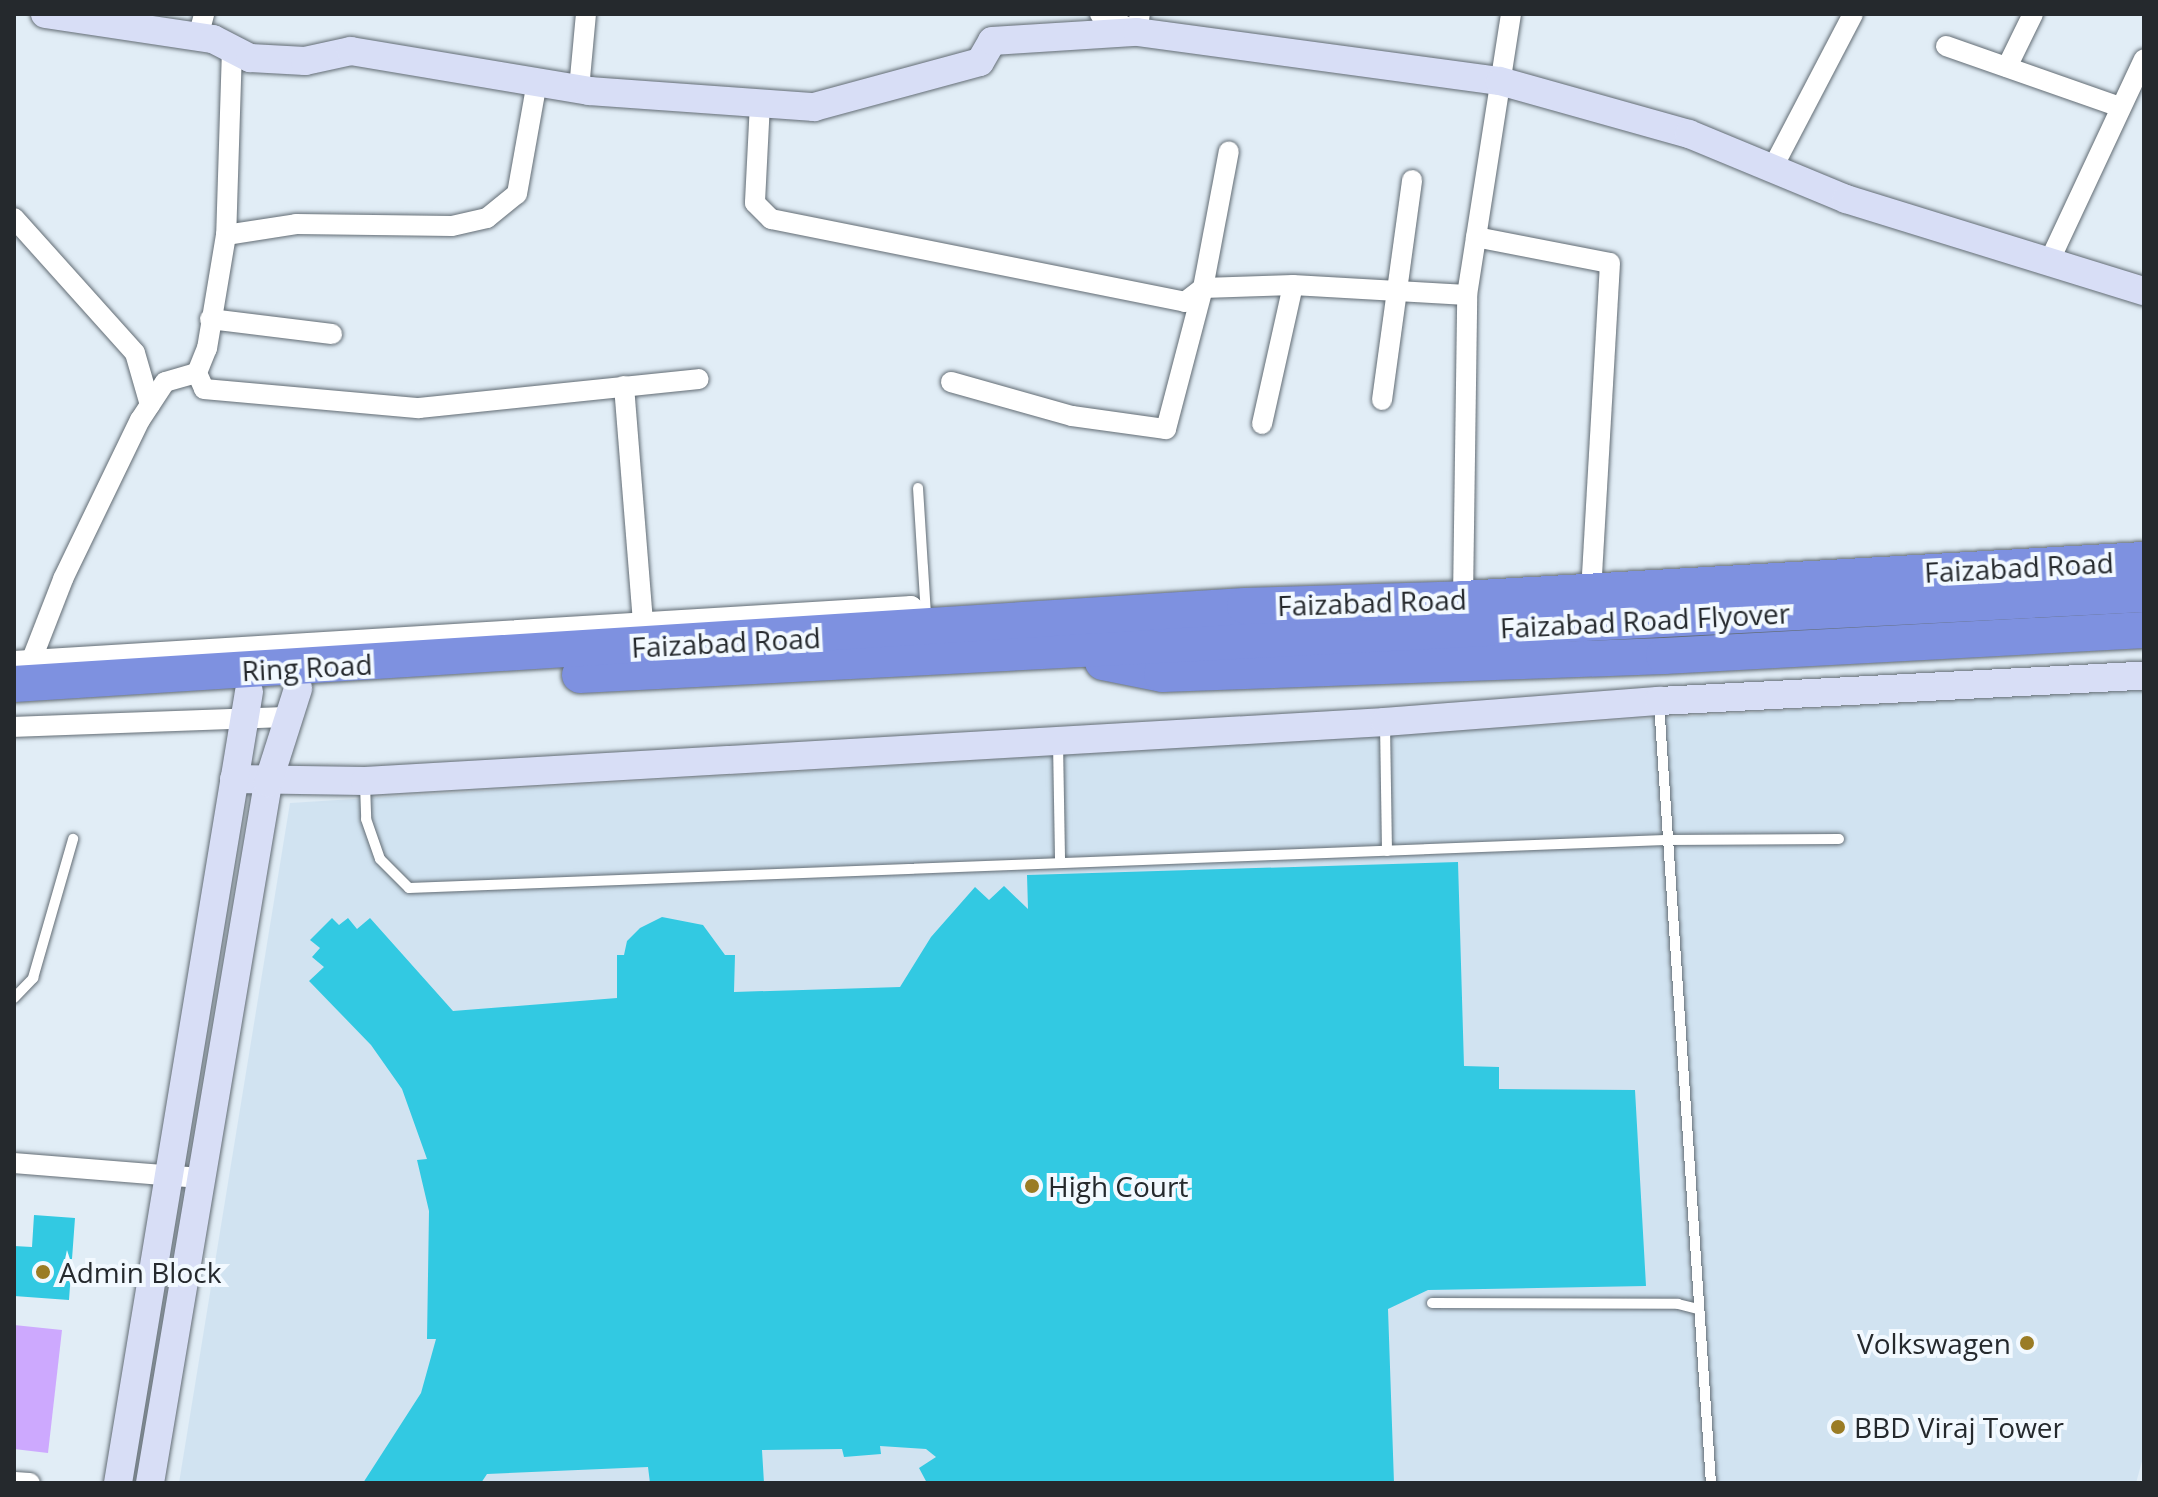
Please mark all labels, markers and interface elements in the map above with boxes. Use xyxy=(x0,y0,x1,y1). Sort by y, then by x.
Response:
street label: Faizabad Road xyxy=(1923,545,2115,589)
street label: Faizabad Road xyxy=(1277,582,1467,622)
street label: Faizabad Road Flyover xyxy=(1499,596,1791,644)
street label: Faizabad Road xyxy=(630,620,822,664)
street label: Ring Road xyxy=(241,647,373,687)
place label: High Court xyxy=(1048,1169,1188,1203)
marker: High Court xyxy=(1023,1177,1041,1195)
place label: Admin Block xyxy=(59,1255,221,1289)
marker: Admin Block xyxy=(34,1263,52,1281)
place label: Volkswagen xyxy=(1857,1326,2011,1360)
marker: Volkswagen xyxy=(2018,1334,2036,1352)
place label: BBD Viraj Tower xyxy=(1854,1410,2064,1444)
marker: BBD Viraj Tower xyxy=(1829,1418,1847,1436)

